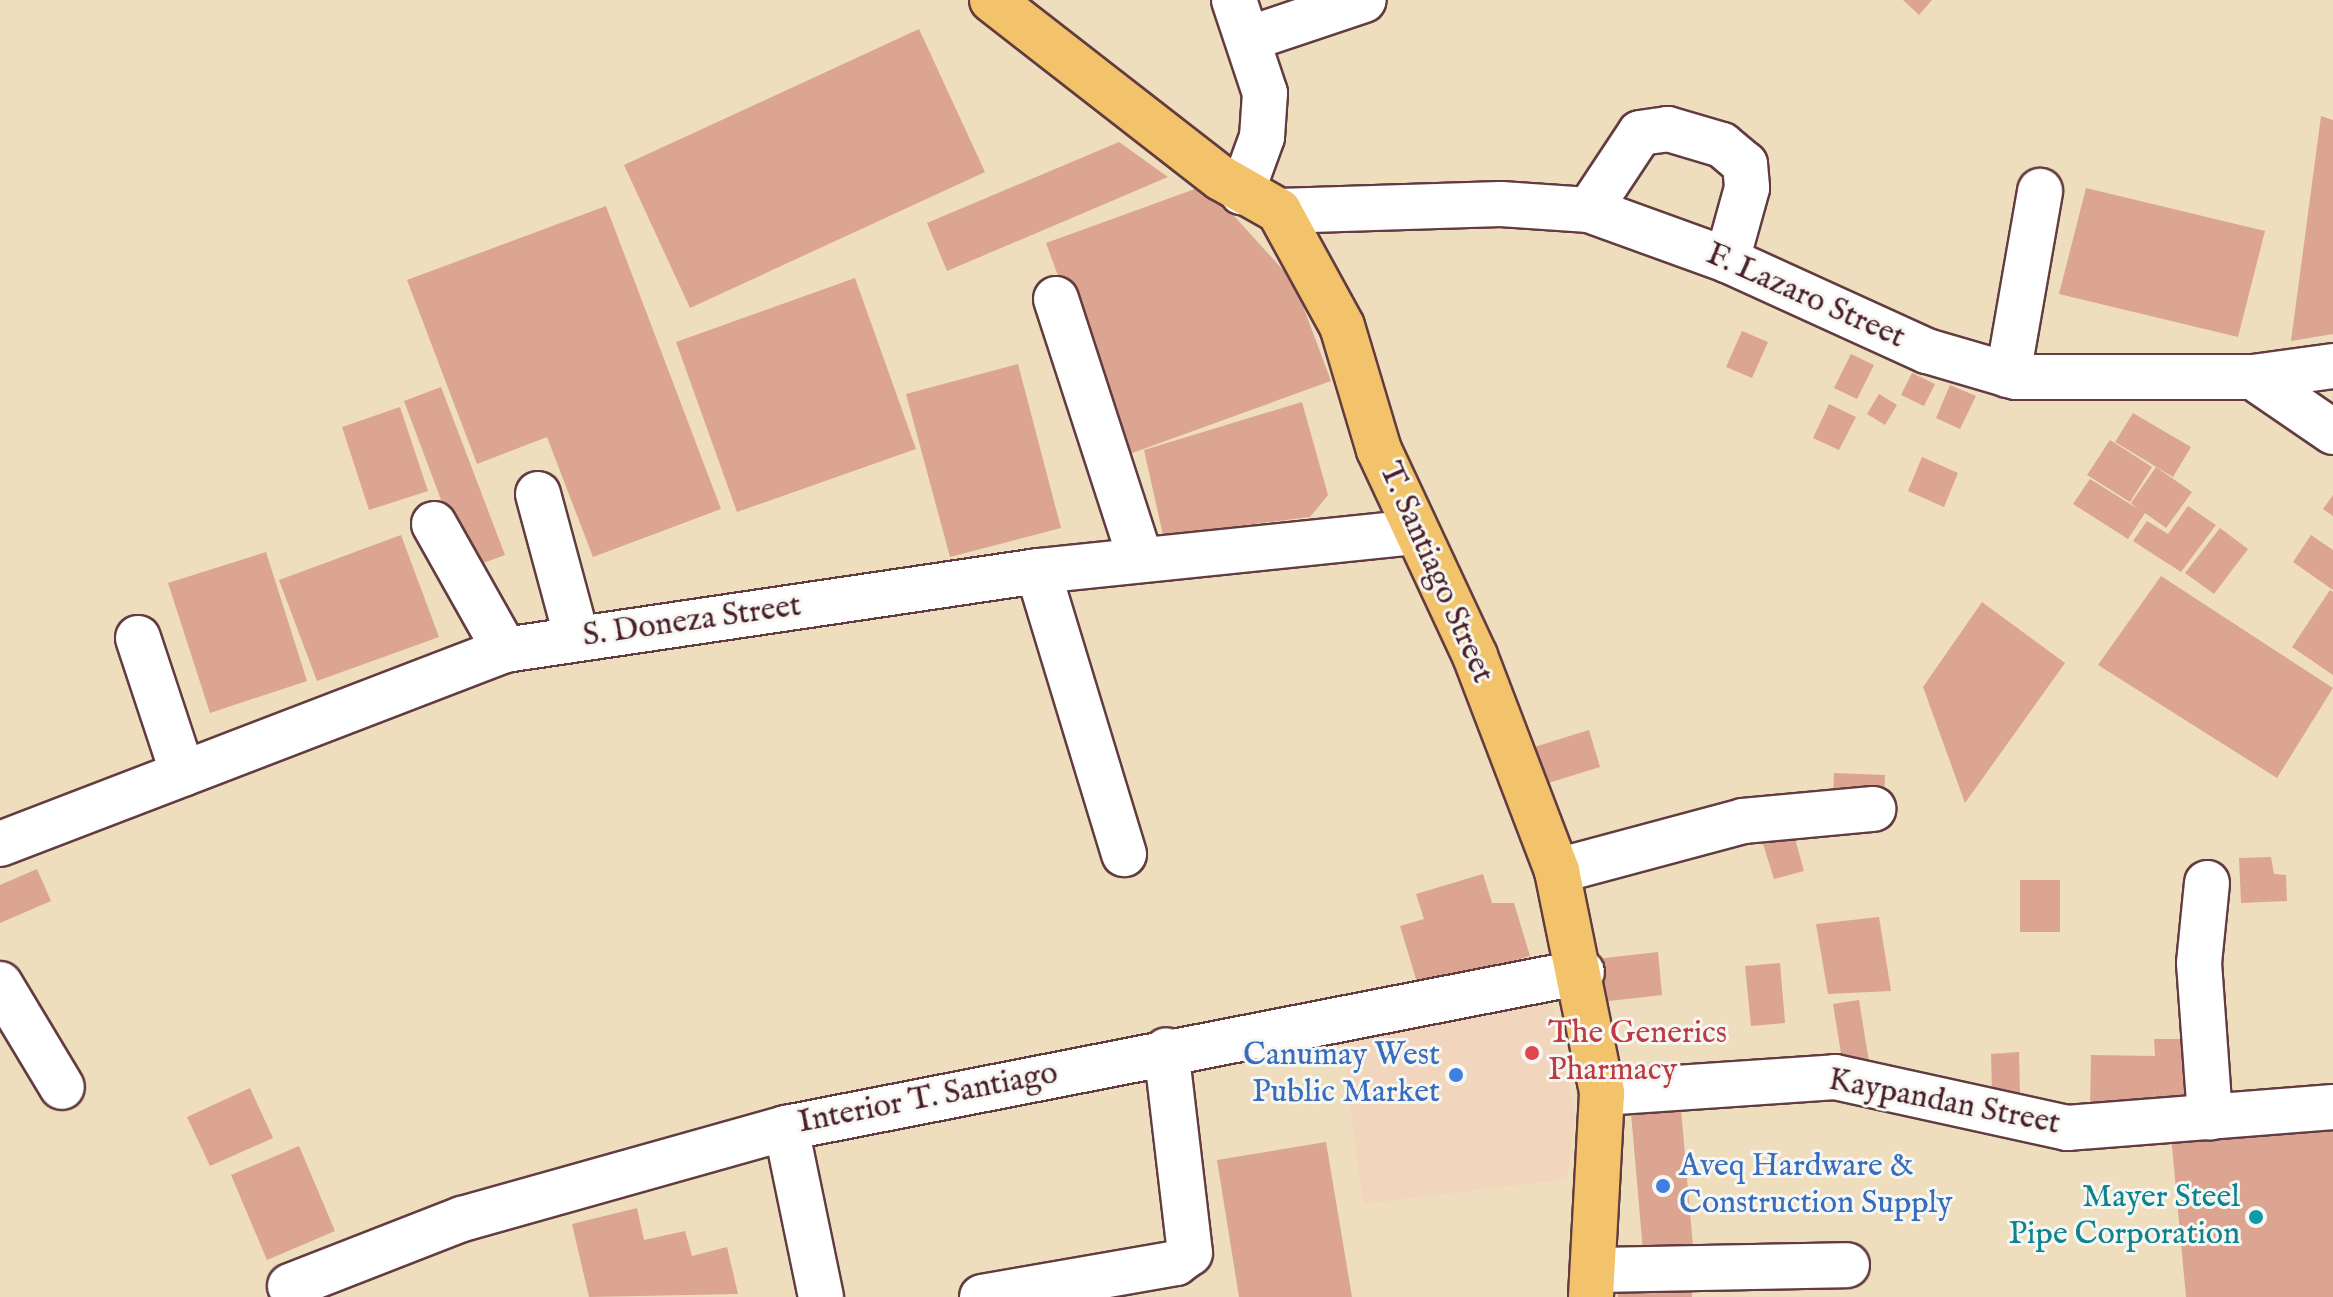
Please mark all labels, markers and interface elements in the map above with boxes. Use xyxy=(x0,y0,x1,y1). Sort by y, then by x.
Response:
street label: F. Lazaro Street xyxy=(1700,236,1910,358)
street label: T. Santiago Street xyxy=(1369,457,1501,689)
street label: S. Doneza Street xyxy=(580,588,804,656)
place label: The Generics Pharmacy xyxy=(1548,1016,1727,1091)
place label: Canumay West Public Market xyxy=(1243,1038,1440,1113)
marker: The Generics Pharmacy xyxy=(1523,1044,1541,1062)
street label: Interior T. Santiago xyxy=(795,1055,1061,1143)
street label: Kaypandan Street xyxy=(1825,1062,2063,1144)
marker: Canumay West Public Market xyxy=(1447,1066,1465,1084)
place label: Aveq Hardware & Construction Supply xyxy=(1679,1149,1953,1224)
marker: Aveq Hardware & Construction Supply xyxy=(1654,1177,1672,1195)
place label: Mayer Steel Pipe Corporation xyxy=(2009,1180,2240,1255)
marker: Mayer Steel Pipe Corporation xyxy=(2247,1208,2265,1226)

